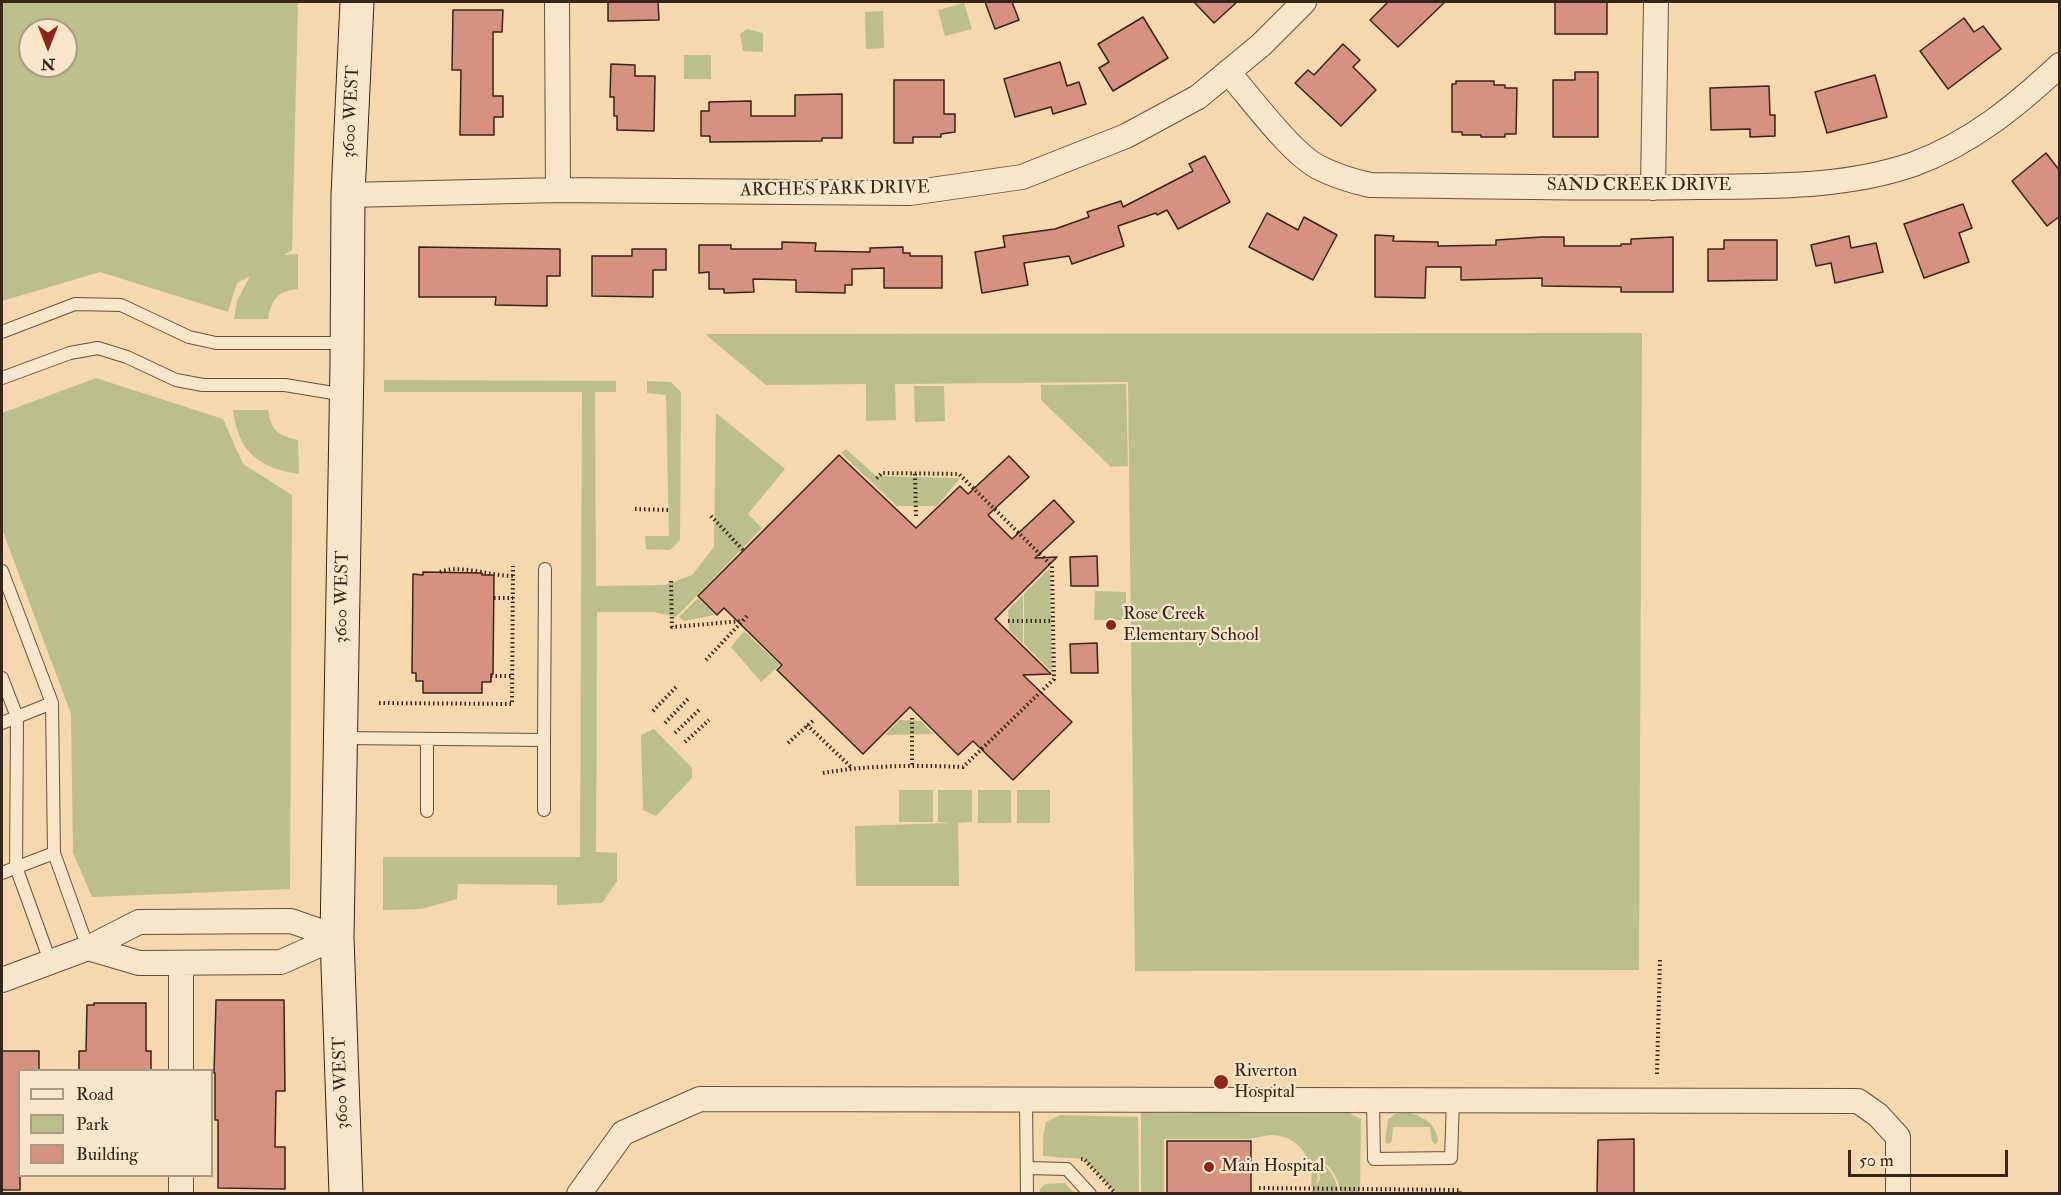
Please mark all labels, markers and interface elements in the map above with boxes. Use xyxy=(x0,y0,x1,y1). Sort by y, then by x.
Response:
north arrow xyxy=(18,18,78,78)
text: N xyxy=(41,54,55,74)
street label: 3600 WEST xyxy=(339,65,365,159)
street label: SAND CREEK DRIVE xyxy=(1547,175,1731,197)
street label: ARCHES PARK DRIVE xyxy=(740,178,930,202)
street label: 3600 WEST xyxy=(331,550,355,644)
place label: Rose Creek Elementary School xyxy=(1123,604,1259,646)
marker: Rose Creek Elementary School xyxy=(1104,618,1118,632)
street label: 3600 WEST xyxy=(330,1036,354,1130)
place label: Riverton Hospital xyxy=(1234,1061,1297,1104)
legend xyxy=(18,1069,213,1177)
marker: Riverton Hospital xyxy=(1212,1073,1230,1091)
text: Road xyxy=(76,1083,114,1106)
text: Park xyxy=(76,1113,109,1136)
scale bar xyxy=(1851,1138,2012,1176)
text: Building xyxy=(76,1143,138,1166)
text: 50 m xyxy=(1859,1149,1894,1172)
place label: Main Hospital xyxy=(1221,1156,1324,1178)
marker: Main Hospital xyxy=(1202,1160,1216,1174)

